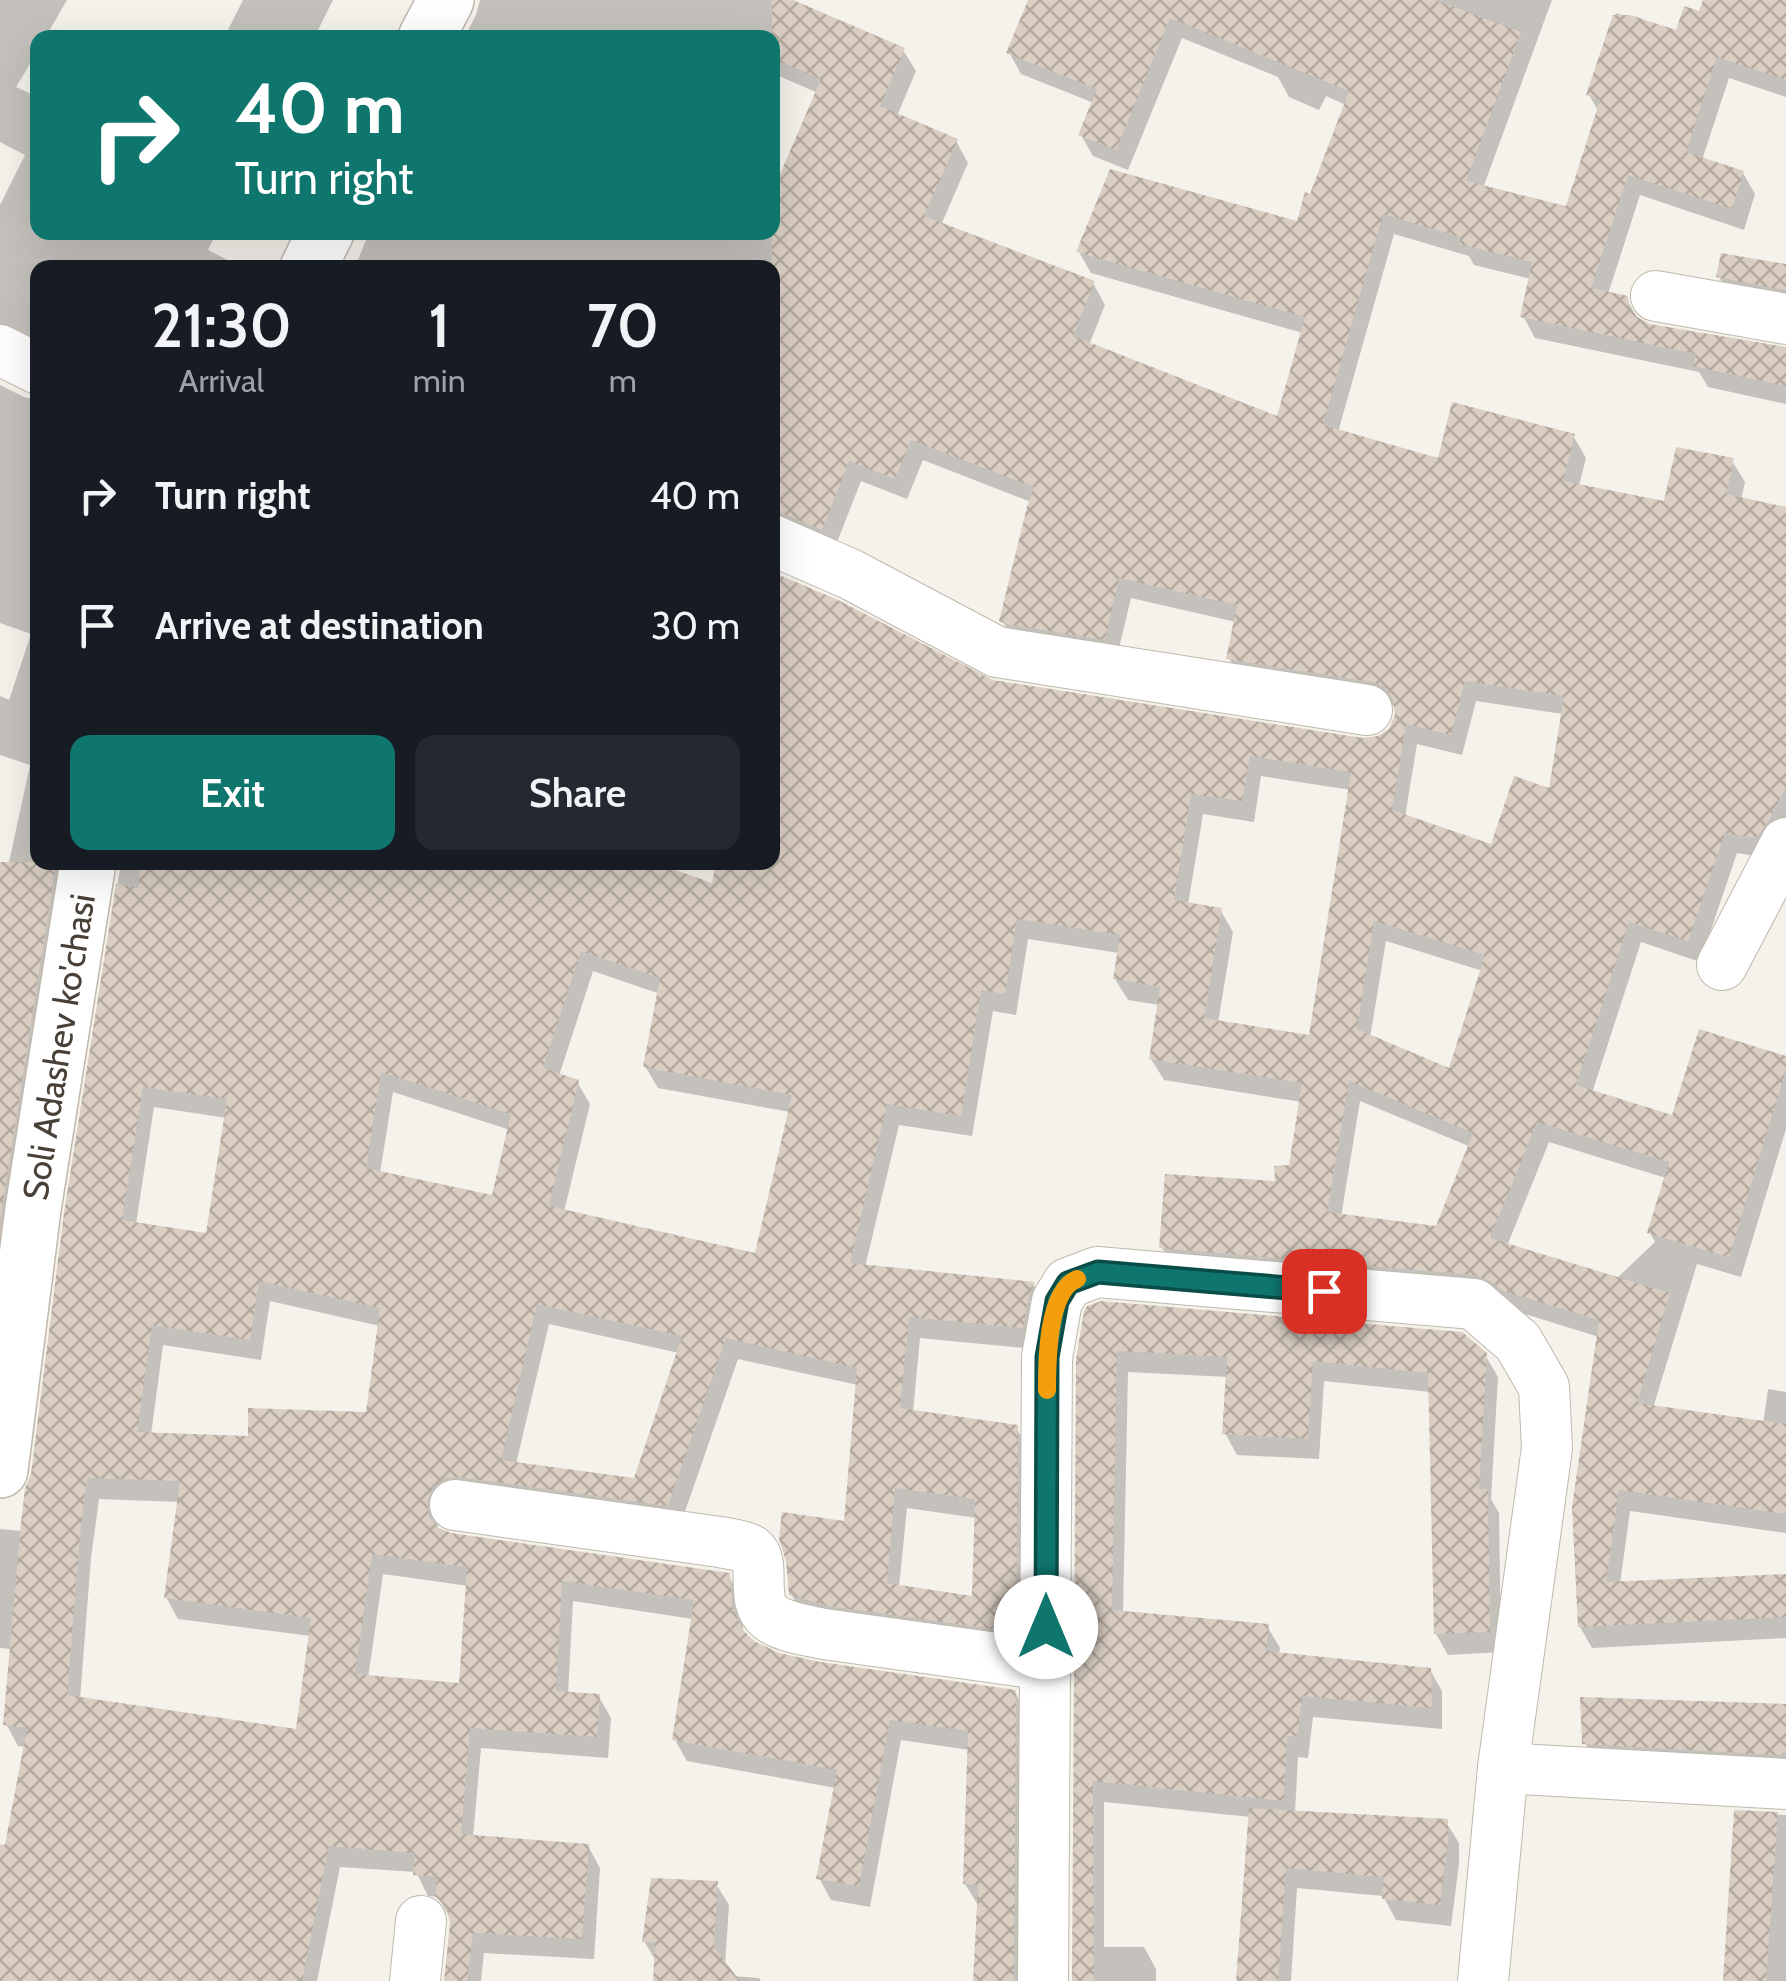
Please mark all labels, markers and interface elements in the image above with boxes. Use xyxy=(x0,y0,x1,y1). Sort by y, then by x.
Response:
text: 40 m xyxy=(235,65,404,151)
icon: right xyxy=(70,70,200,200)
text: Turn right xyxy=(235,151,414,205)
text: 21:30 xyxy=(151,289,292,362)
text: 1 xyxy=(429,289,450,362)
text: 70 xyxy=(587,289,659,362)
text: Arrival xyxy=(179,361,264,400)
text: min xyxy=(413,361,466,400)
text: m xyxy=(609,361,637,400)
icon: right xyxy=(70,468,125,523)
text: Turn right xyxy=(155,472,311,519)
text: 40 m xyxy=(650,472,740,519)
icon: arrive xyxy=(70,598,125,653)
text: Arrive at destination xyxy=(155,602,484,649)
text: 30 m xyxy=(651,602,740,649)
button: Exit xyxy=(70,735,395,850)
button: Share xyxy=(415,735,740,850)
street label: Soli Adashev ko'chasi xyxy=(13,891,104,1203)
pin xyxy=(1282,1249,1367,1334)
icon: arrive xyxy=(1297,1264,1352,1319)
position arrow xyxy=(994,1575,1098,1679)

